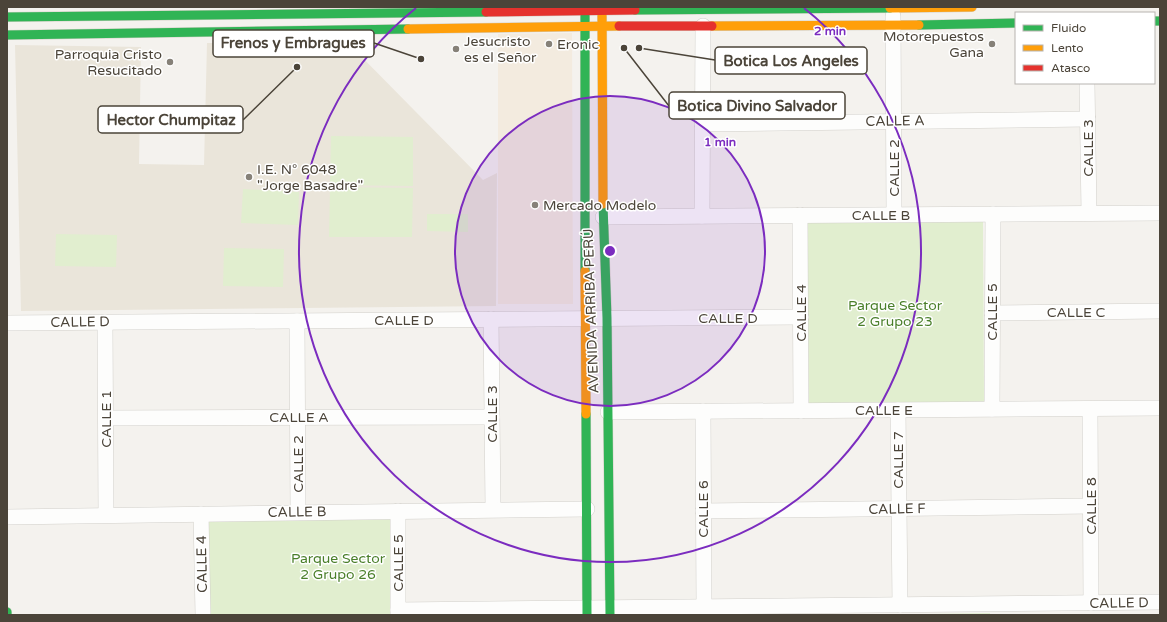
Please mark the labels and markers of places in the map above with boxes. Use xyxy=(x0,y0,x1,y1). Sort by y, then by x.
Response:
place label: Motorepuestos Gana xyxy=(883,28,984,61)
callout: Frenos y Embragues xyxy=(213,30,374,57)
place label: Jesucristo es el Señor xyxy=(464,33,537,66)
place label: Eronic xyxy=(557,36,599,53)
marker: Eronic xyxy=(544,39,554,49)
marker: Motorepuestos Gana xyxy=(987,39,997,49)
marker: Jesucristo es el Señor xyxy=(451,44,461,54)
place label: Parroquia Cristo Resucitado xyxy=(55,46,162,79)
callout: Botica Los Angeles xyxy=(715,47,867,74)
marker: Parroquia Cristo Resucitado xyxy=(165,57,175,67)
callout: Botica Divino Salvador xyxy=(669,92,845,119)
callout: Hector Chumpitaz xyxy=(98,106,243,133)
place label: I.E. N° 6048 "Jorge Basadre" xyxy=(257,161,363,194)
marker: I.E. N° 6048 "Jorge Basadre" xyxy=(244,172,254,182)
place label: Mercado Modelo xyxy=(543,197,656,214)
marker: Mercado Modelo xyxy=(530,200,540,210)
centre of rings xyxy=(603,244,617,258)

